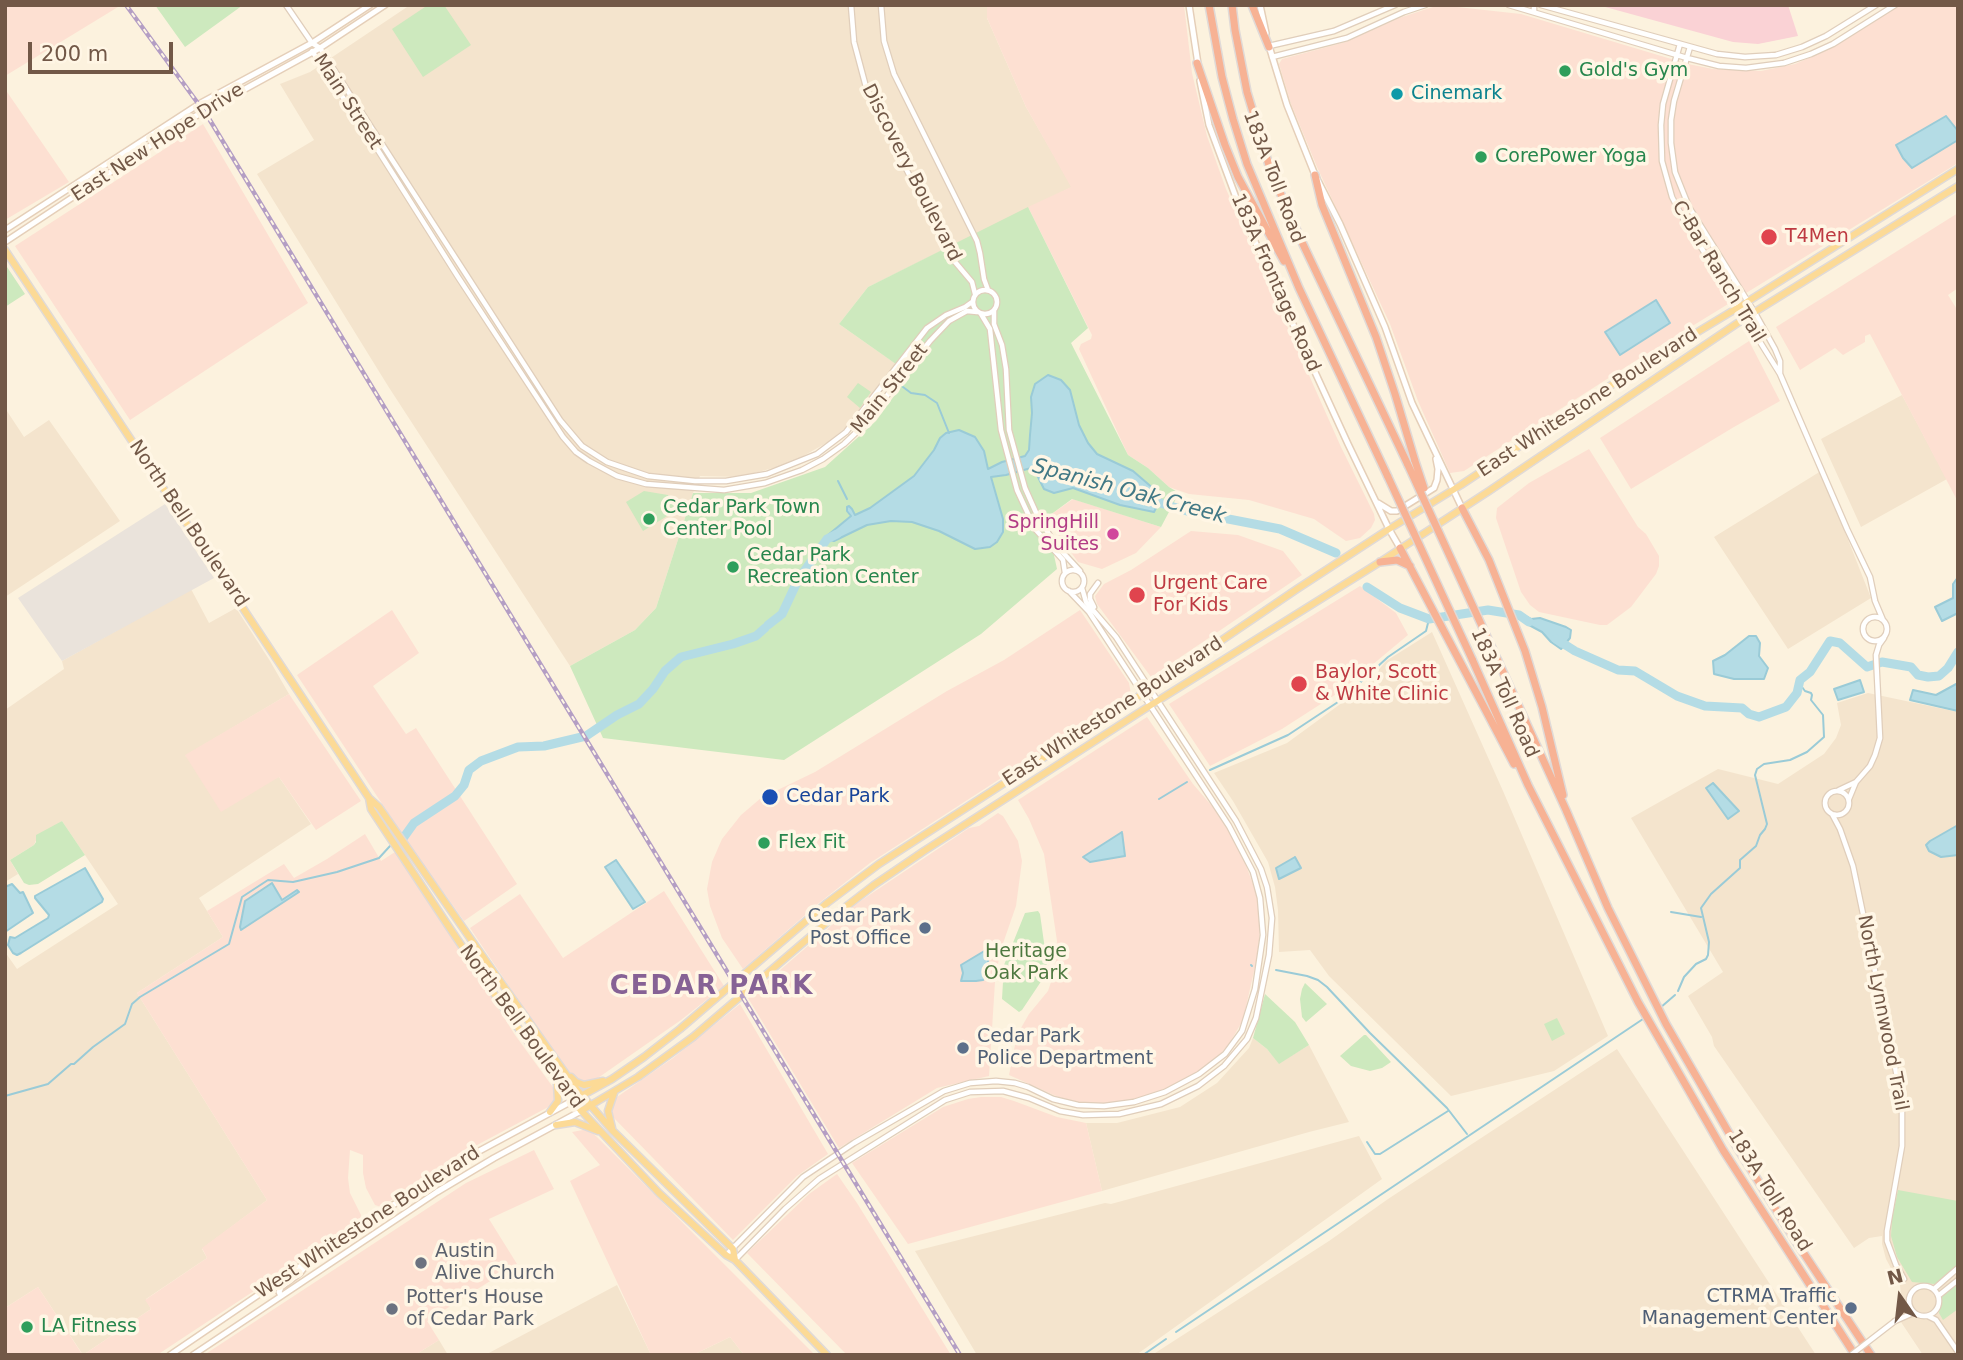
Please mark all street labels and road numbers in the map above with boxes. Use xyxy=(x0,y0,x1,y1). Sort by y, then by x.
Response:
street label: Main Street xyxy=(308,50,386,154)
street label: East New Hope Drive xyxy=(68,79,248,207)
street label: Discovery Boulevard xyxy=(856,81,966,265)
street label: 183A Toll Road xyxy=(1237,108,1309,246)
street label: 183A Frontage Road xyxy=(1225,190,1325,376)
street label: C-Bar Ranch Trail xyxy=(1667,197,1769,347)
street label: East Whitestone Boulevard xyxy=(1474,323,1702,483)
street label: Main Street xyxy=(847,339,933,439)
street label: North Bell Boulevard xyxy=(124,436,252,612)
street label: 183A Toll Road xyxy=(1465,625,1543,761)
street label: East Whitestone Boulevard xyxy=(999,632,1227,792)
street label: North Lynnwood Trail xyxy=(1852,913,1912,1113)
street label: North Bell Boulevard xyxy=(454,941,588,1113)
street label: 183A Toll Road xyxy=(1722,1126,1816,1256)
street label: West Whitestone Boulevard xyxy=(252,1142,484,1304)

